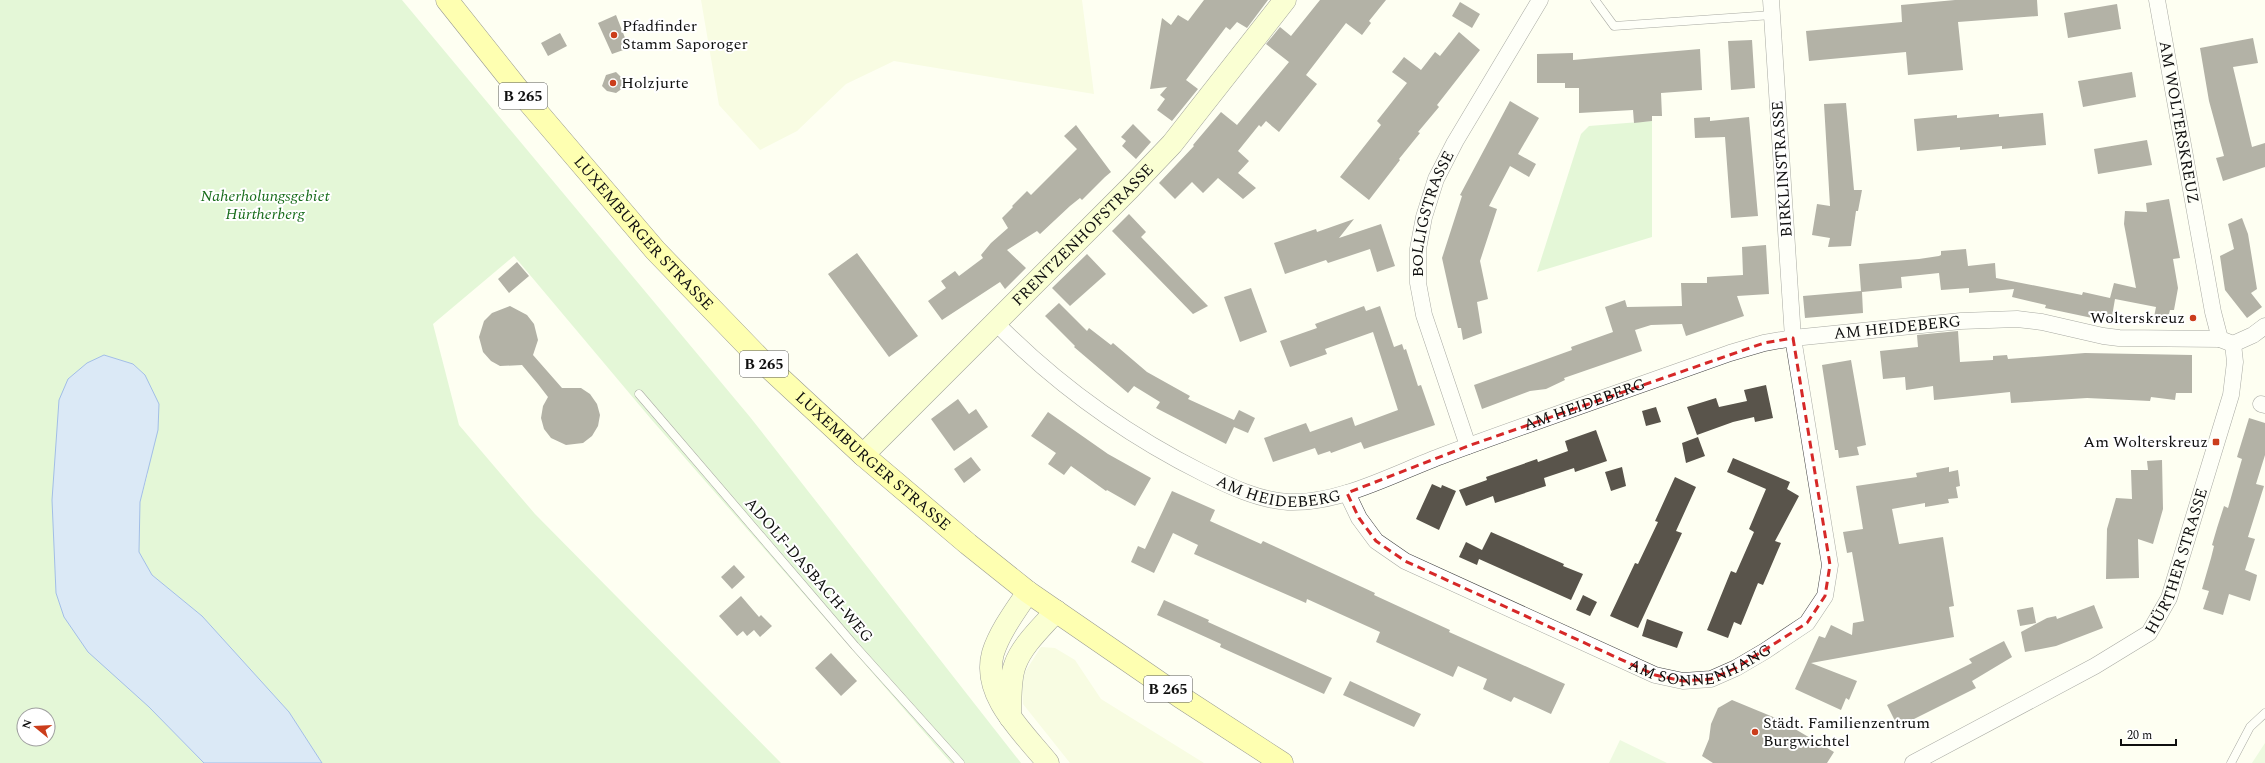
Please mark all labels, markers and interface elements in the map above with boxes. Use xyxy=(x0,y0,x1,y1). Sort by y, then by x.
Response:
place label: Pfadfinder Stamm Saporoger xyxy=(622,14,748,56)
marker: Pfadfinder Stamm Saporoger xyxy=(609,30,619,40)
street label: AM WOLTERSKREUZ xyxy=(2153,39,2205,205)
place label: Holzjurte xyxy=(621,71,689,95)
marker: Holzjurte xyxy=(608,78,618,88)
road number: B 265 xyxy=(499,83,547,109)
street label: BIRKLINSTRASSE xyxy=(1765,100,1799,238)
street label: BOLLIGSTRASSE xyxy=(1405,146,1461,277)
street label: LUXEMBURGER STRASSE xyxy=(568,150,719,316)
street label: FRENTZENHOFSTRASSE xyxy=(1006,158,1159,312)
park label: Naherholungsgebiet Hürtherberg xyxy=(201,184,330,226)
place label: Wolterskreuz xyxy=(2090,306,2185,330)
street label: AM HEIDEBERG xyxy=(1832,309,1962,346)
marker: Wolterskreuz xyxy=(2188,313,2198,323)
road number: B 265 xyxy=(740,351,788,377)
street label: AM HEIDEBERG xyxy=(1520,372,1649,437)
street label: LUXEMBURGER STRASSE xyxy=(790,386,956,537)
place label: Am Wolterskreuz xyxy=(2083,430,2208,454)
marker: Am Wolterskreuz xyxy=(2211,437,2221,447)
street label: AM HEIDEBERG xyxy=(1212,469,1344,514)
street label: HÜRTHER STRASSE xyxy=(2139,485,2214,639)
street label: ADOLF-DASBACH-WEG xyxy=(739,492,879,648)
street label: AM SONNENHANG xyxy=(1625,638,1776,693)
road number: B 265 xyxy=(1144,676,1192,702)
north arrow xyxy=(16,707,56,747)
place label: Städt. Familienzentrum Burgwichtel xyxy=(1763,711,1930,753)
text: N xyxy=(17,717,36,731)
scale bar xyxy=(2121,721,2176,747)
text: 20 m xyxy=(2127,726,2152,745)
marker: Städt. Familienzentrum Burgwichtel xyxy=(1750,727,1760,737)

